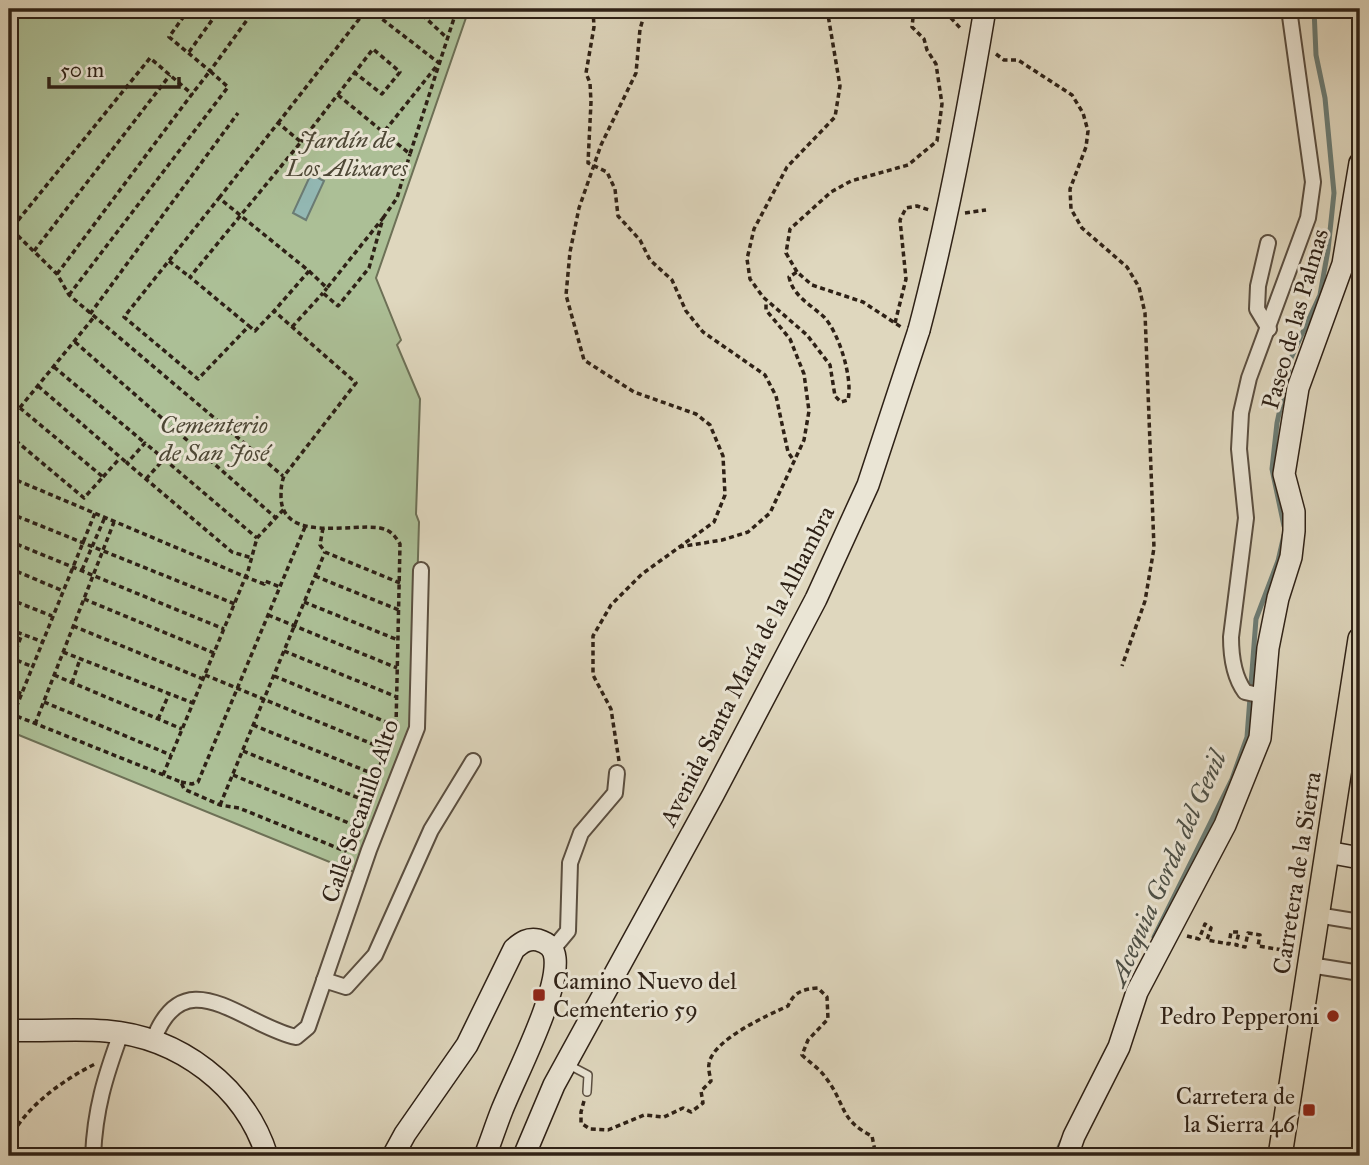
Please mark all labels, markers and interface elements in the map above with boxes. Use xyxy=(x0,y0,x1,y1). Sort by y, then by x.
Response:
scale bar xyxy=(49,46,178,90)
text: 50 m xyxy=(60,57,105,83)
park label: Jardín de Los Alixares xyxy=(285,125,409,183)
street label: Paseo de las Palmas xyxy=(1255,225,1335,413)
park label: Cementerio de San José xyxy=(158,410,273,468)
street label: Avenida Santa María de la Alhambra xyxy=(652,500,841,832)
street label: Calle Secanillo Alto xyxy=(315,715,405,907)
water label: Acequia Gorda del Genil xyxy=(1100,744,1234,993)
street label: Carretera de la Sierra xyxy=(1266,769,1328,976)
place label: Camino Nuevo del Cementerio 59 xyxy=(553,966,737,1024)
marker: Camino Nuevo del Cementerio 59 xyxy=(531,987,547,1003)
place label: Pedro Pepperoni xyxy=(1160,1001,1319,1031)
marker: Pedro Pepperoni xyxy=(1325,1008,1341,1024)
place label: Carretera de la Sierra 46 xyxy=(1176,1081,1296,1139)
marker: Carretera de la Sierra 46 xyxy=(1301,1102,1317,1118)

